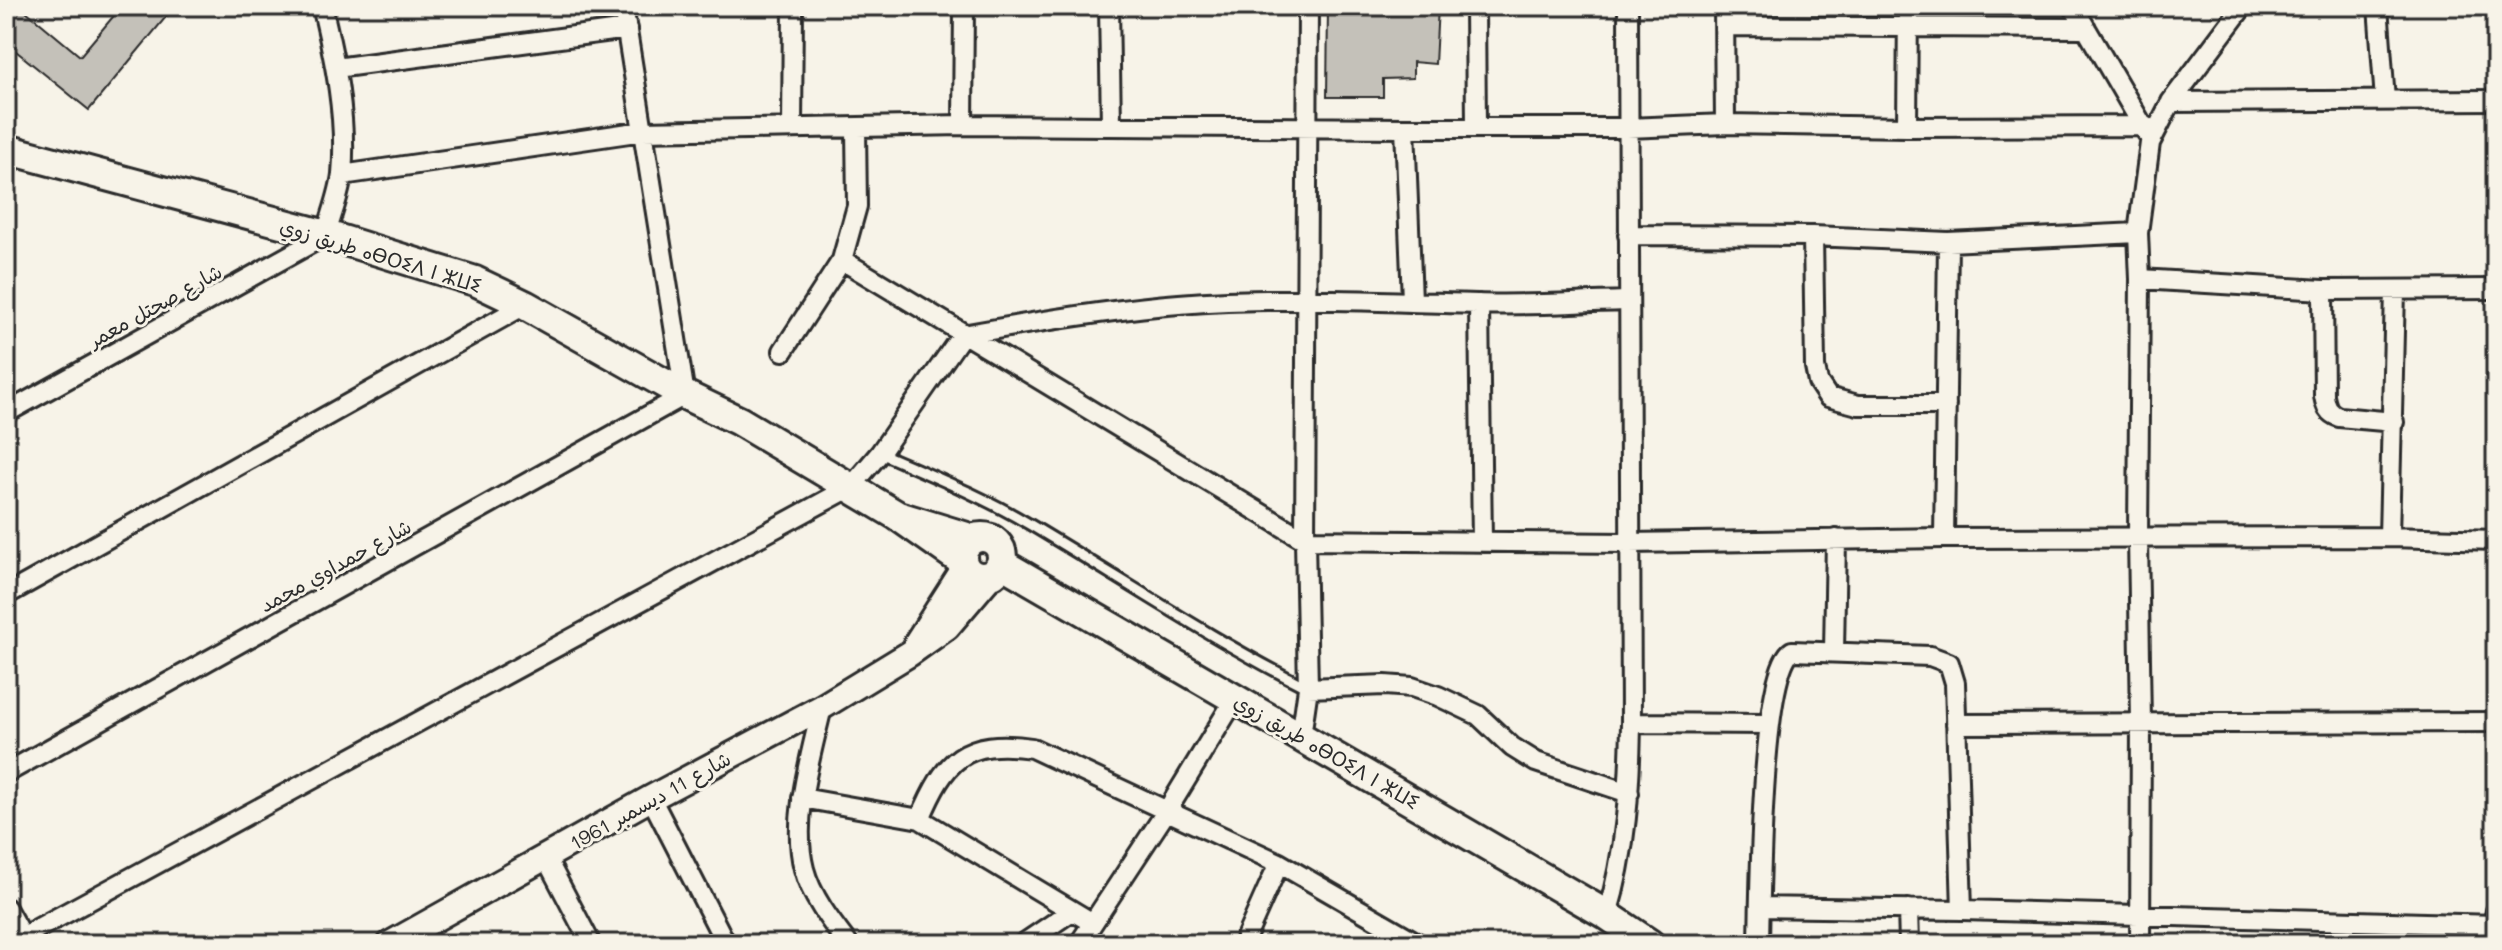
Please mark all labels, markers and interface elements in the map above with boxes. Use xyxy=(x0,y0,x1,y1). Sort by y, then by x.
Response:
street label: طريق زوي ⴰⴱⵔⵉⴷ ⵏ ⵣⵡⵉ xyxy=(276,212,485,301)
street label: شارع صحتل معمر xyxy=(82,258,227,355)
street label: شارع حمداوي محمد xyxy=(255,513,417,620)
street label: طريق زوي ⴰⴱⵔⵉⴷ ⵏ ⵣⵡⵉ xyxy=(1228,687,1424,817)
street label: شارع 11 ديسمبر 1961 xyxy=(565,745,736,857)

